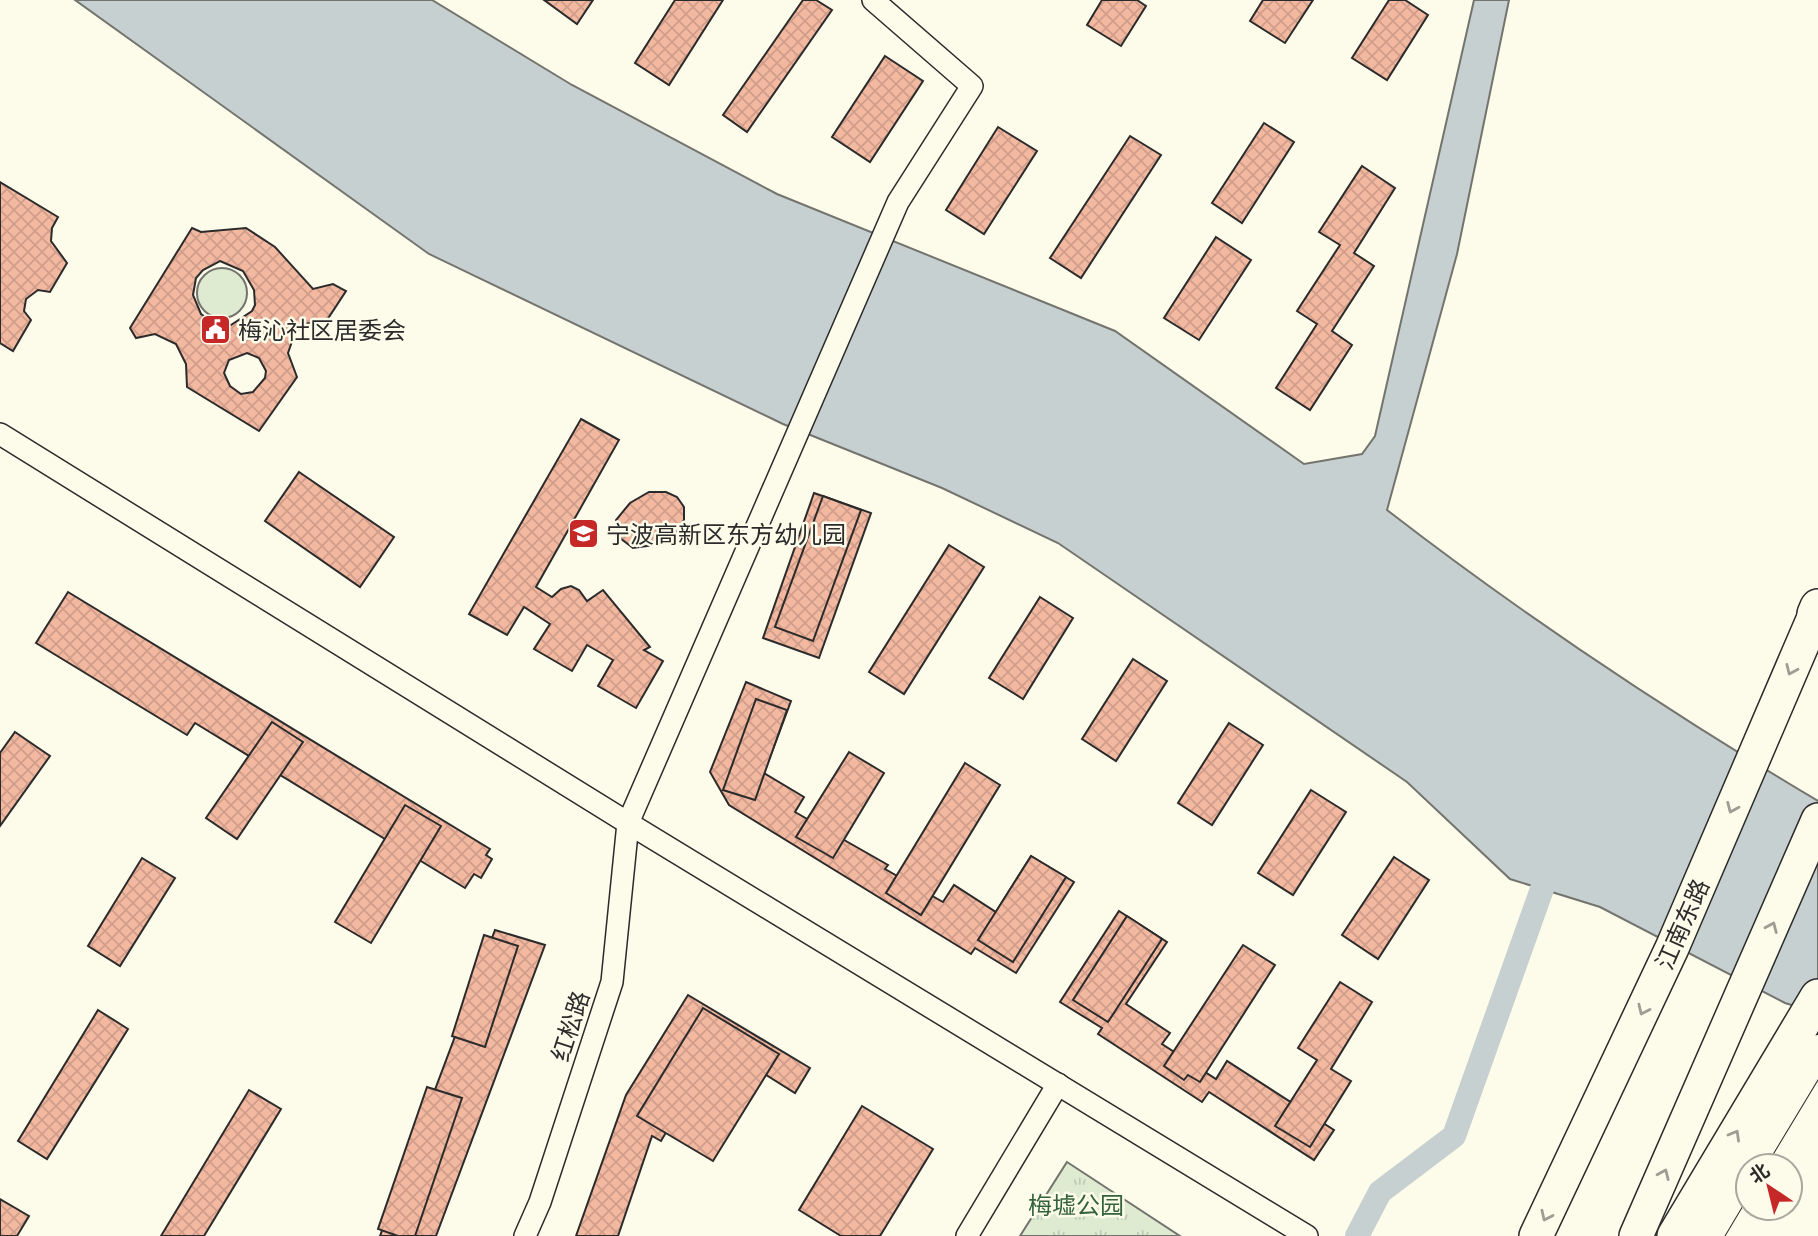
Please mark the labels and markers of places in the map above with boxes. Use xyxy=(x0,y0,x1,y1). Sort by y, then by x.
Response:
public building icon: 梅沁社区居委会 xyxy=(198,313,232,347)
place label: 梅沁社区居委会 xyxy=(238,314,406,346)
school or university icon: 宁波高新区东方幼儿园 xyxy=(566,517,600,551)
place label: 宁波高新区东方幼儿园 xyxy=(606,518,846,550)

